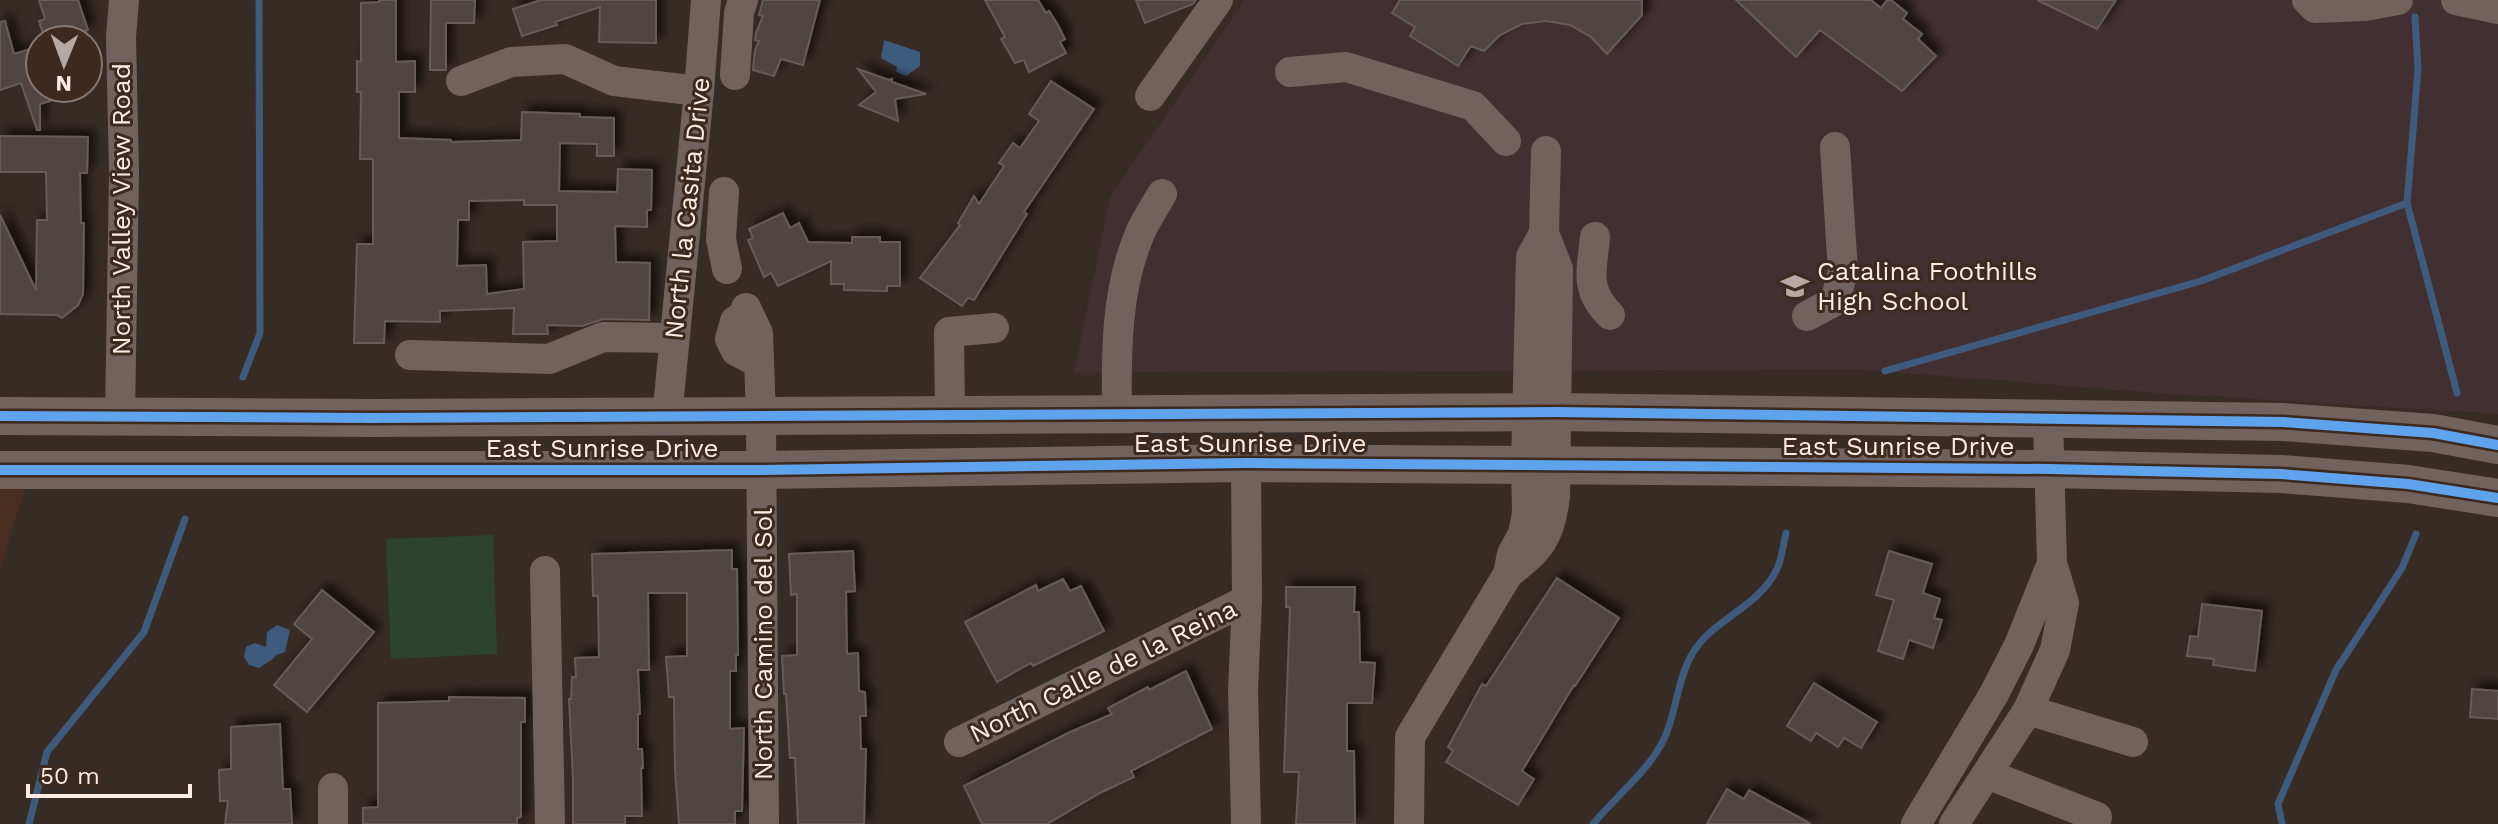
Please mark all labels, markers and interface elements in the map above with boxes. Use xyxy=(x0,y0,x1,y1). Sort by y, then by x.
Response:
north arrow xyxy=(24,24,104,104)
street label: North Valley View Road xyxy=(106,63,136,355)
text: N xyxy=(55,71,72,96)
street label: North la Casita Drive xyxy=(658,76,716,340)
place label: Catalina Foothills High School xyxy=(1817,256,2038,316)
school or university icon: Catalina Foothills High School xyxy=(1780,271,1810,301)
street label: East Sunrise Drive xyxy=(1133,428,1367,458)
street label: East Sunrise Drive xyxy=(1781,431,2015,461)
street label: East Sunrise Drive xyxy=(485,433,719,463)
street label: North Camino del Sol xyxy=(748,508,778,780)
street label: North Calle de la Reina xyxy=(965,593,1242,749)
scale bar xyxy=(28,748,190,798)
text: 50 m xyxy=(40,762,100,790)

